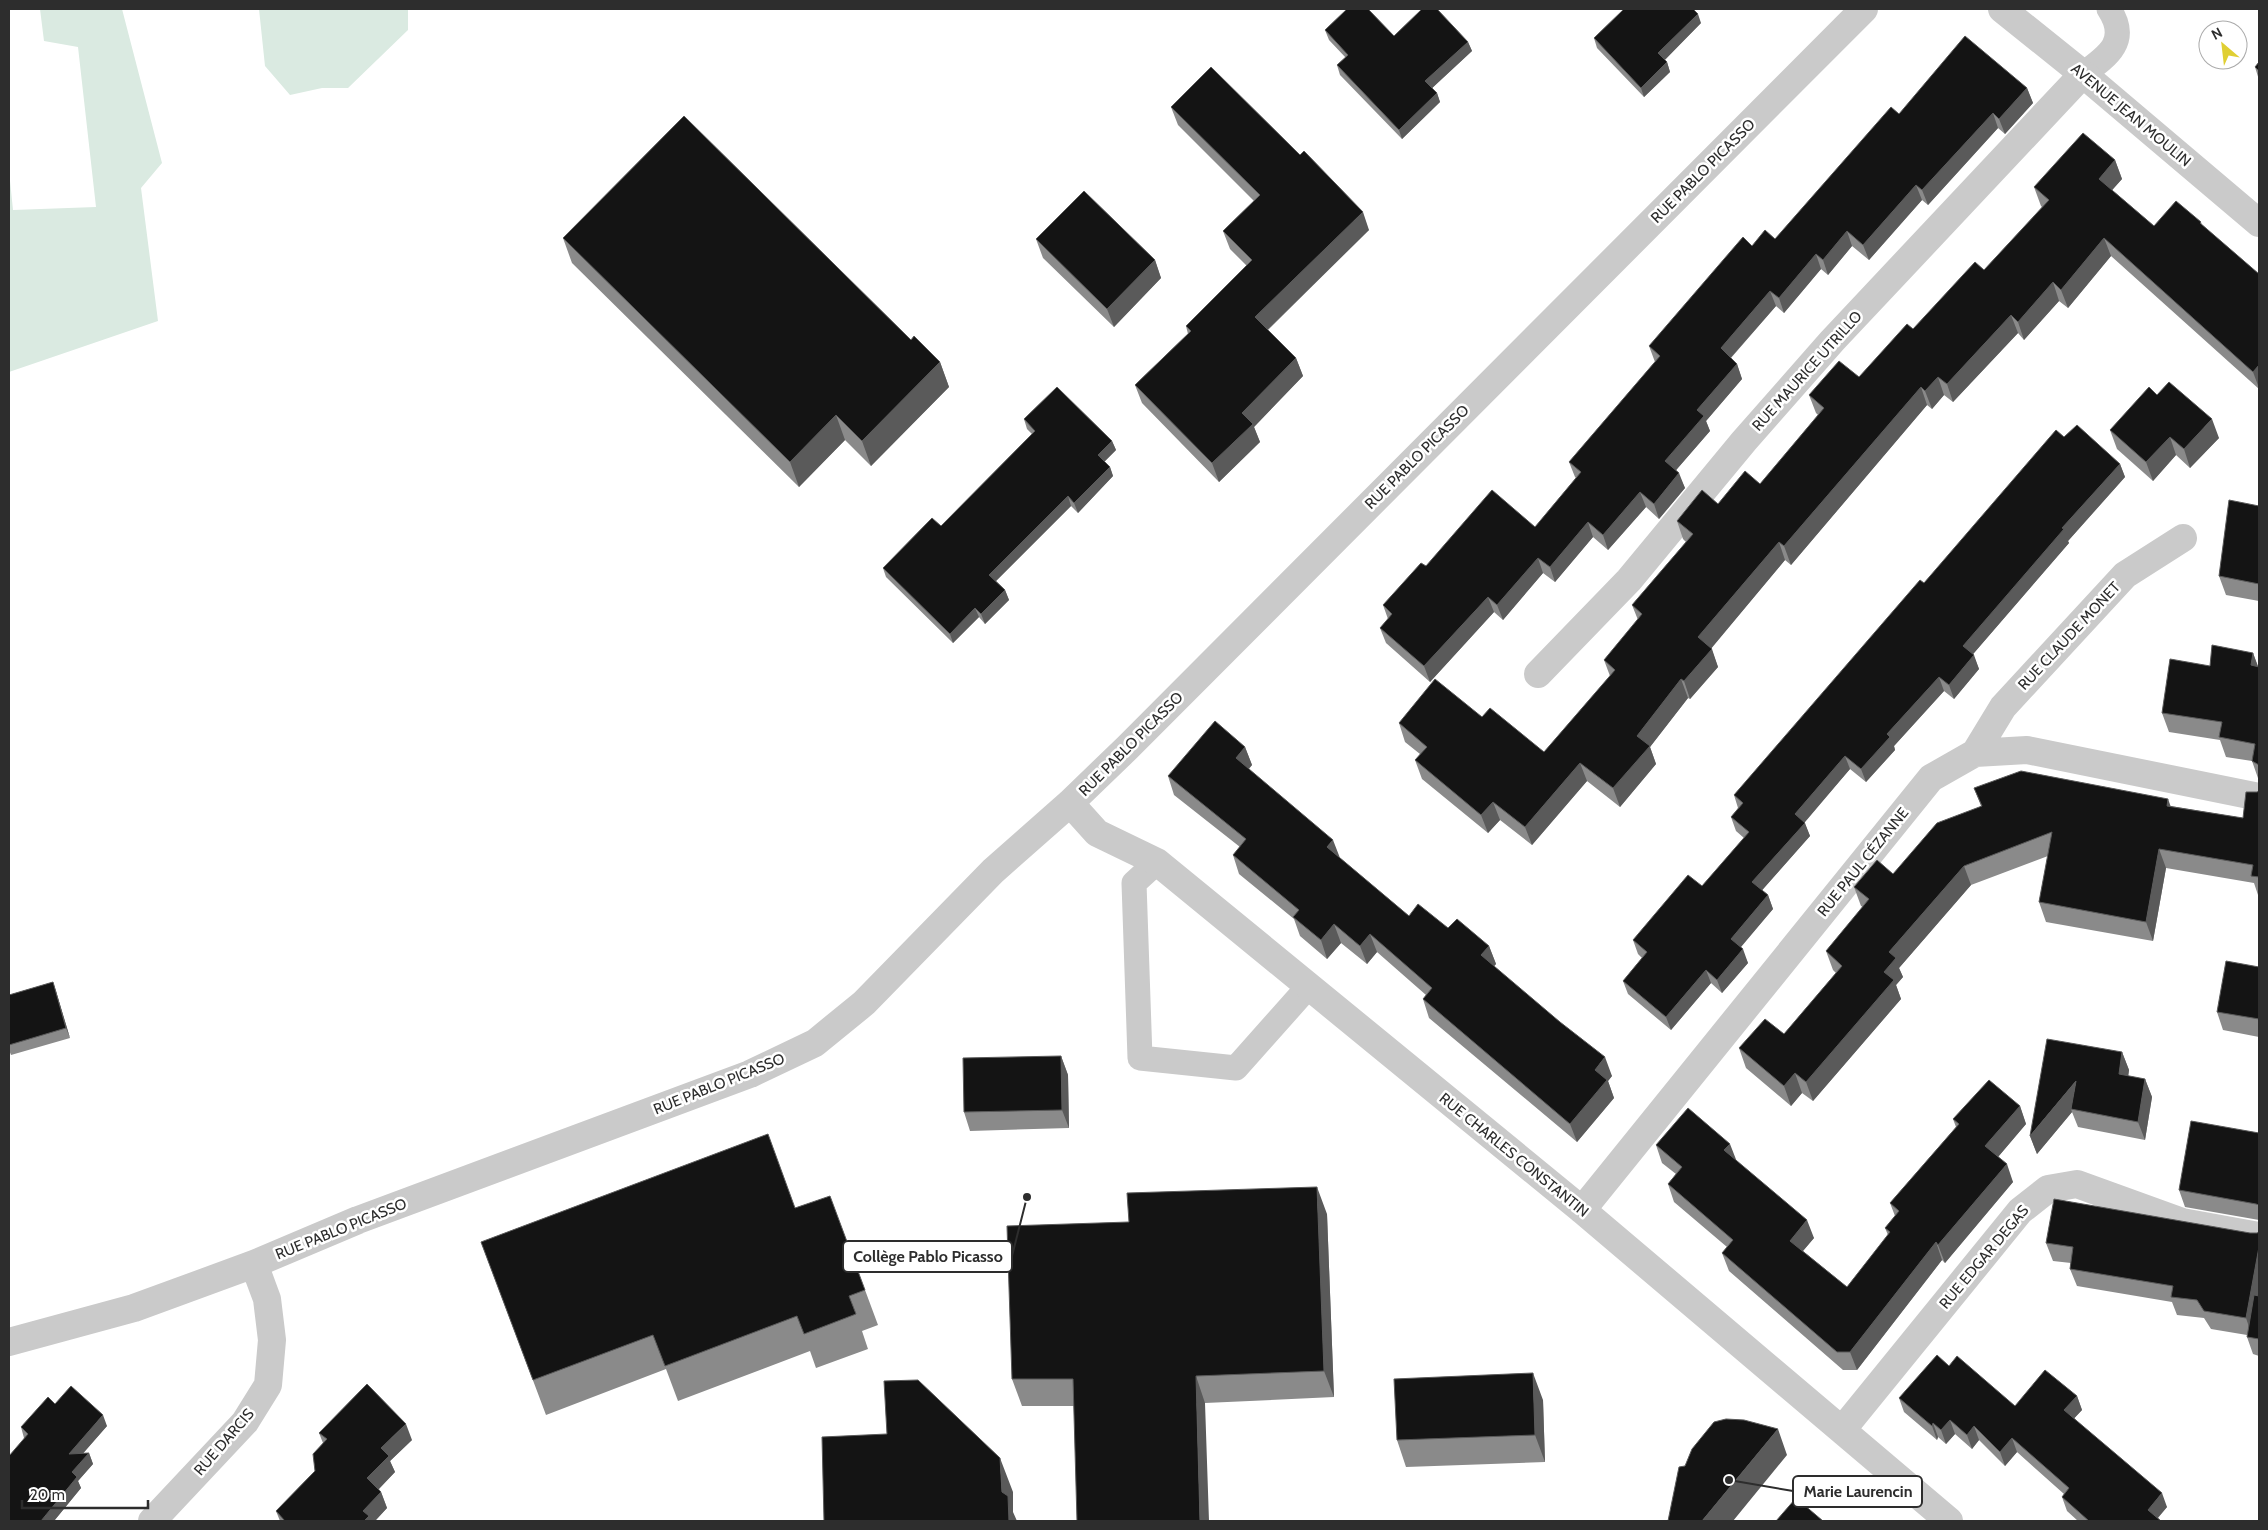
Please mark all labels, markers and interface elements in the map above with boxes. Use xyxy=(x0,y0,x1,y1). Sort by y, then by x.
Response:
north arrow xyxy=(2198,20,2248,70)
text: N xyxy=(2208,23,2225,44)
street label: AVENUE JEAN MOULIN xyxy=(2067,60,2195,170)
street label: RUE PABLO PICASSO xyxy=(1647,115,1759,227)
street label: RUE MAURICE UTRILLO xyxy=(1748,307,1866,435)
street label: RUE PABLO PICASSO xyxy=(1361,401,1473,513)
street label: RUE CLAUDE MONET xyxy=(2014,578,2124,694)
street label: RUE PABLO PICASSO xyxy=(1075,688,1187,800)
street label: RUE PAUL CÉZANNE xyxy=(1813,803,1912,920)
street label: RUE PABLO PICASSO xyxy=(651,1049,787,1119)
street label: RUE CHARLES CONSTANTIN xyxy=(1436,1089,1592,1221)
street label: RUE PABLO PICASSO xyxy=(273,1194,409,1264)
street label: RUE EDGAR DEGAS xyxy=(1935,1201,2033,1312)
callout: Collège Pablo Picasso xyxy=(843,1241,1012,1272)
text: Collège Pablo Picasso xyxy=(853,1247,1003,1266)
street label: RUE DARCIS xyxy=(190,1405,258,1479)
callout: Marie Laurencin xyxy=(1793,1476,1922,1507)
scale bar xyxy=(22,1478,149,1510)
text: Marie Laurencin xyxy=(1803,1482,1913,1501)
text: 20 m xyxy=(30,1486,65,1504)

